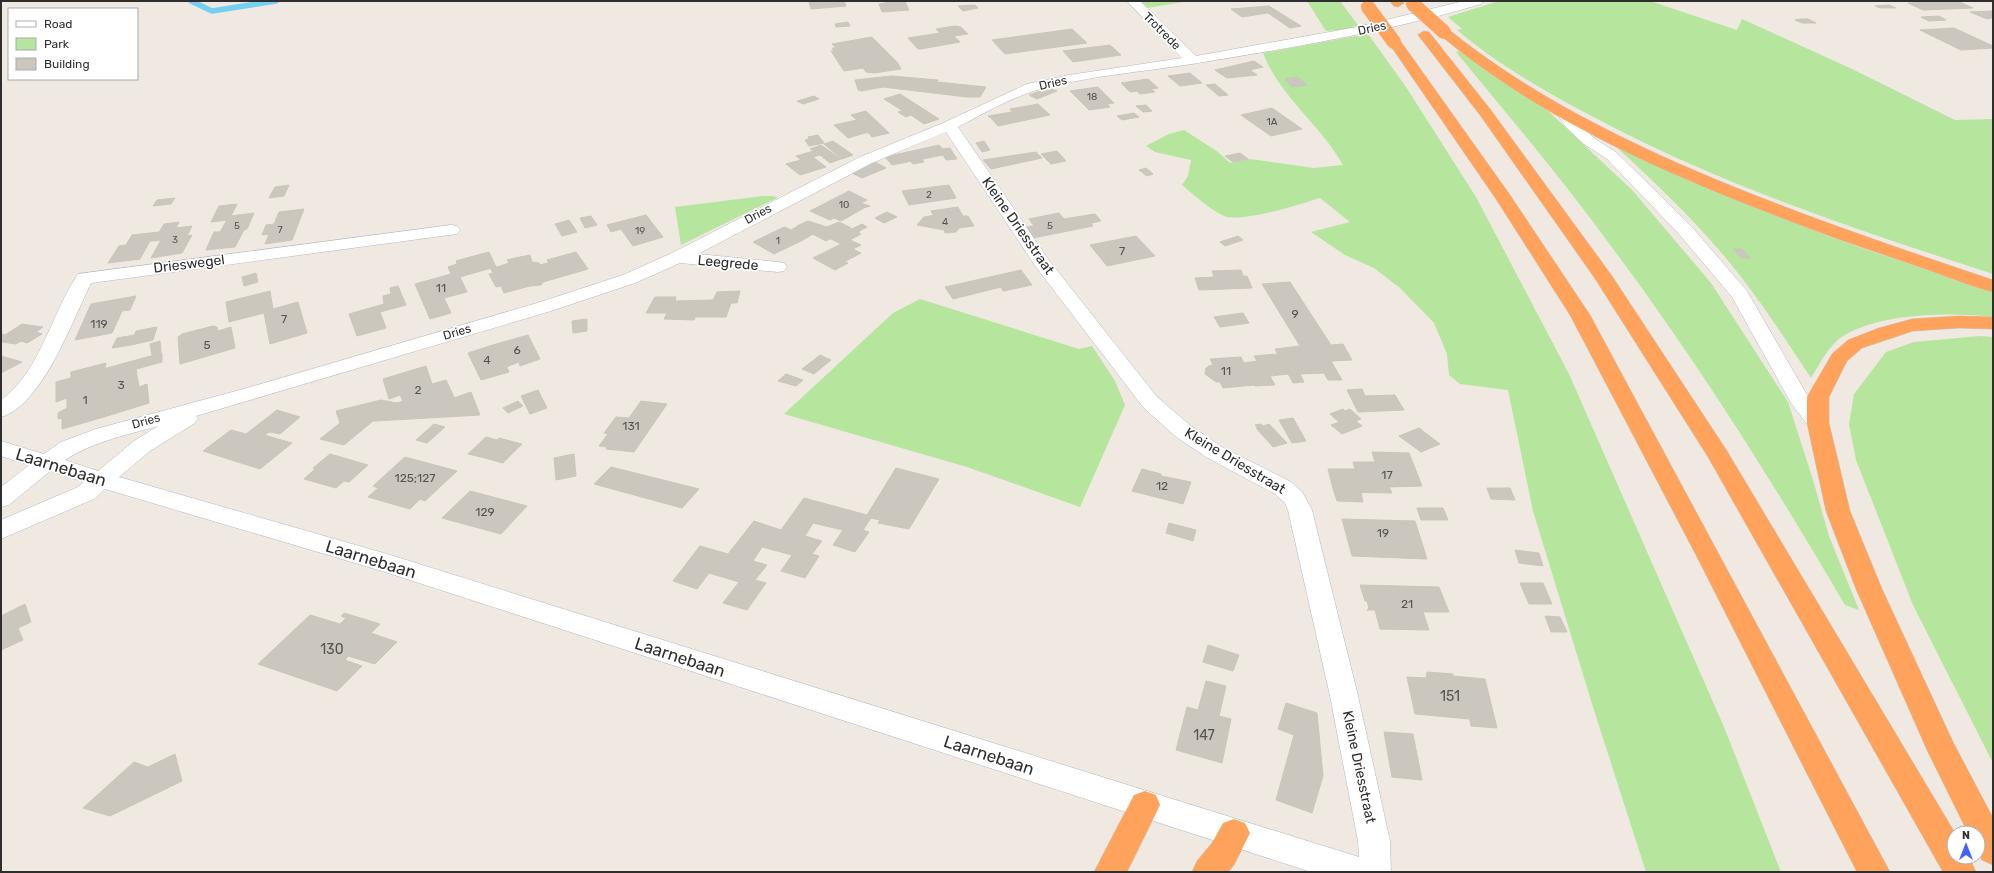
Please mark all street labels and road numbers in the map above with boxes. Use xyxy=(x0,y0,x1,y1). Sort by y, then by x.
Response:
street label: Trotrede xyxy=(1140,9,1184,53)
street label: Dries xyxy=(1357,18,1387,38)
street label: Dries xyxy=(1038,73,1068,93)
street label: Kleine Driesstraat xyxy=(978,174,1058,278)
street label: Dries xyxy=(742,201,774,227)
street label: Drieswegel xyxy=(152,251,226,277)
street label: Leegrede xyxy=(697,252,759,274)
street label: Dries xyxy=(441,321,473,343)
street label: Dries xyxy=(130,410,162,432)
street label: Kleine Driesstraat xyxy=(1181,424,1289,498)
street label: Laarnebaan xyxy=(13,444,109,490)
street label: Laarnebaan xyxy=(323,536,419,582)
street label: Laarnebaan xyxy=(632,633,728,681)
street label: Kleine Driesstraat xyxy=(1339,709,1379,825)
street label: Laarnebaan xyxy=(941,731,1037,779)

